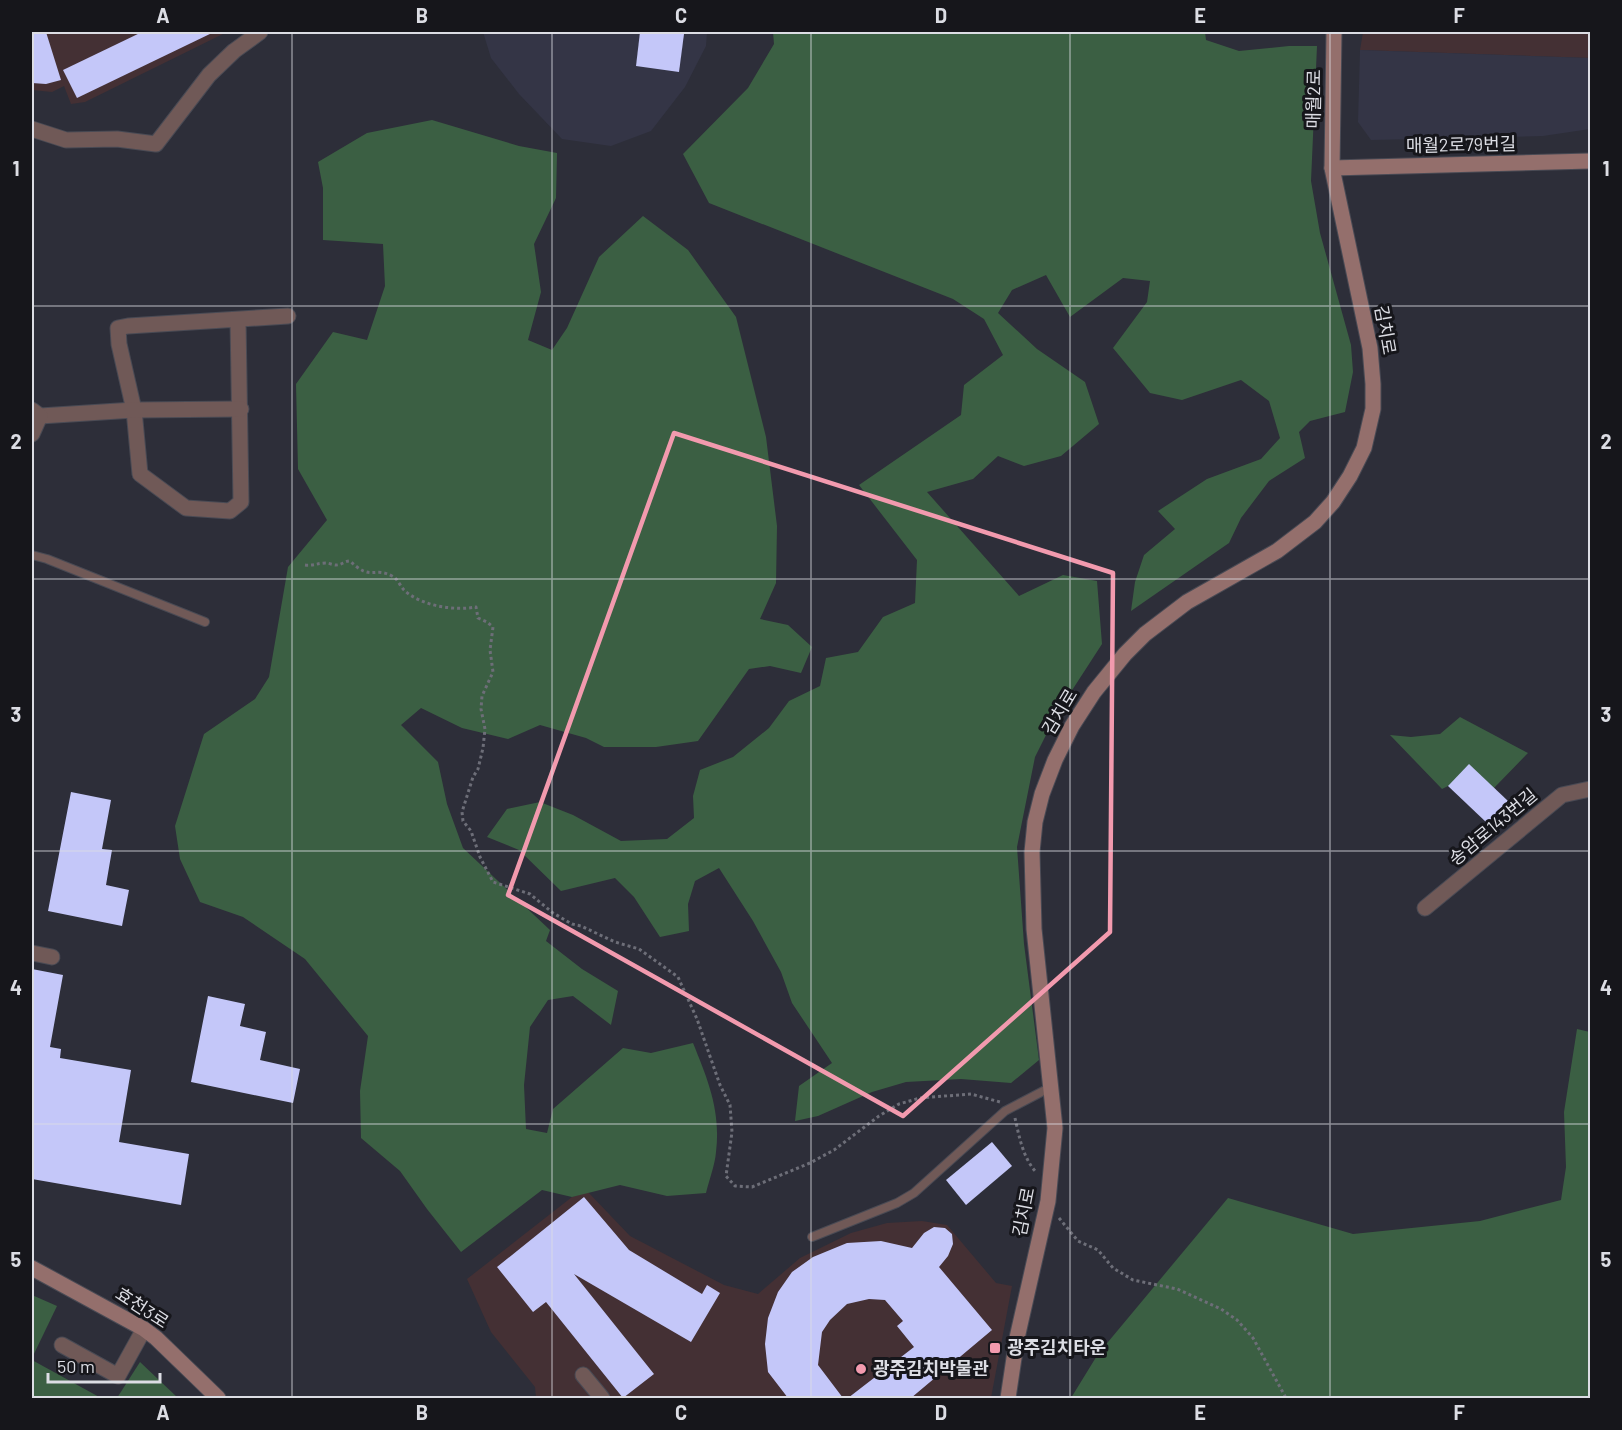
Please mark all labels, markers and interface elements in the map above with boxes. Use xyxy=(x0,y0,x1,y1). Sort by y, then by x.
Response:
text: A xyxy=(156,3,170,27)
text: B xyxy=(416,3,428,27)
text: C xyxy=(675,3,687,27)
text: D xyxy=(935,3,947,27)
text: E xyxy=(1194,3,1206,27)
text: F xyxy=(1453,3,1465,27)
street label: 매월2로 xyxy=(1301,69,1325,129)
street label: 매월2로79번길 xyxy=(1406,132,1516,156)
text: 1 xyxy=(12,156,20,180)
text: 1 xyxy=(1602,156,1610,180)
street label: 김치로 xyxy=(1371,303,1401,356)
text: 2 xyxy=(10,429,22,453)
text: 2 xyxy=(1600,429,1612,453)
street label: 김치로 xyxy=(1037,685,1081,738)
text: 3 xyxy=(11,702,21,726)
text: 3 xyxy=(1601,702,1611,726)
street label: 송암로143번길 xyxy=(1444,783,1541,869)
text: 4 xyxy=(10,975,22,999)
text: 4 xyxy=(1600,975,1612,999)
street label: 김치로 xyxy=(1007,1185,1039,1238)
text: 5 xyxy=(11,1247,22,1271)
text: 5 xyxy=(1601,1247,1612,1271)
street label: 효천3로 xyxy=(112,1282,173,1332)
place label: 광주김치타운 xyxy=(1007,1336,1106,1358)
marker: 광주김치타운 xyxy=(988,1341,1002,1355)
scale bar xyxy=(48,1346,160,1384)
text: 50 m xyxy=(57,1355,95,1377)
place label: 광주김치박물관 xyxy=(873,1357,989,1379)
marker: 광주김치박물관 xyxy=(854,1362,868,1376)
text: A xyxy=(156,1400,170,1424)
text: B xyxy=(416,1400,428,1424)
text: C xyxy=(675,1400,687,1424)
text: D xyxy=(935,1400,947,1424)
text: E xyxy=(1194,1400,1206,1424)
text: F xyxy=(1453,1400,1465,1424)

